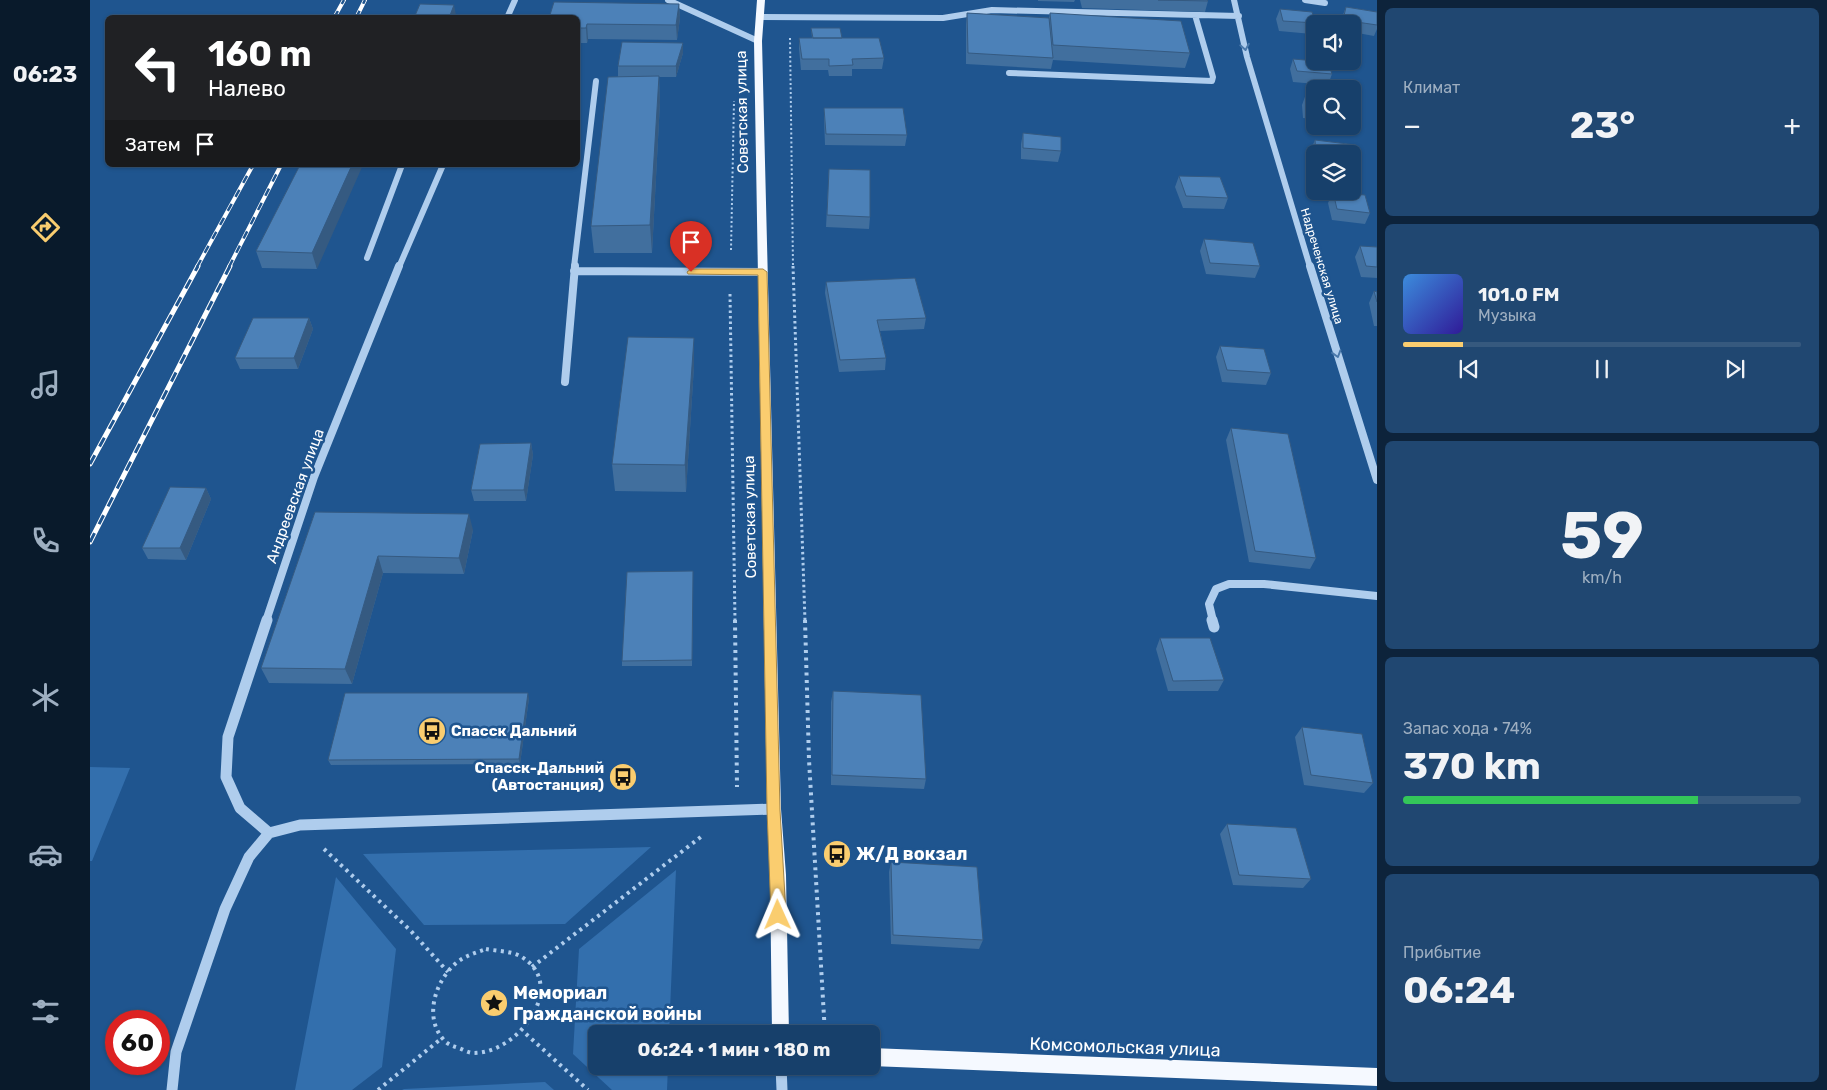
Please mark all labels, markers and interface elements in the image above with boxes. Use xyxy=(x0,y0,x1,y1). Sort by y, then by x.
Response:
map controls xyxy=(1306,15,1361,200)
button: sound xyxy=(1306,15,1361,70)
text: 160 m xyxy=(208,33,312,75)
icon: left xyxy=(125,35,190,100)
one-way arrow xyxy=(1240,43,1250,52)
street label: Советская улица xyxy=(732,51,752,173)
text: 06:23 xyxy=(13,61,77,88)
text: Налево xyxy=(208,75,286,102)
text: Климат xyxy=(1403,78,1460,97)
button: search xyxy=(1306,80,1361,135)
text: 23° xyxy=(1570,102,1635,148)
text: − xyxy=(1403,109,1421,142)
text: + xyxy=(1784,109,1801,142)
icon: arrive xyxy=(191,130,219,158)
text: Затем xyxy=(125,133,181,156)
button: layers xyxy=(1306,145,1361,200)
street label: Надреченская улица xyxy=(1298,206,1346,326)
icon: directions xyxy=(28,210,63,245)
pin xyxy=(670,221,712,272)
icon: arrive xyxy=(677,228,705,256)
text: 101.0 FM xyxy=(1478,283,1560,306)
text: Музыка xyxy=(1478,306,1536,325)
one-way arrow xyxy=(1332,349,1342,357)
icon: previous xyxy=(1455,355,1483,383)
icon: pause xyxy=(1588,355,1616,383)
icon: next xyxy=(1721,355,1749,383)
icon: music xyxy=(28,367,63,402)
street label: Андреевская улица xyxy=(262,426,328,566)
street label: Советская улица xyxy=(740,456,760,578)
text: 59 xyxy=(1560,497,1644,574)
icon: phone xyxy=(28,523,63,558)
text: km/h xyxy=(1582,568,1622,587)
icon: climate xyxy=(28,680,63,715)
bus stop icon: Спасск Дальний xyxy=(417,716,447,746)
text: Запас хода · 74% xyxy=(1403,719,1532,738)
place label: Спасск Дальний xyxy=(451,722,577,740)
text: 370 km xyxy=(1403,743,1541,789)
place label: Спасск-Дальний (Автостанция) xyxy=(475,759,604,794)
bus stop icon: Спасск-Дальний (Автостанция) xyxy=(608,762,638,792)
icon: car xyxy=(28,837,63,872)
bus stop icon: Ж/Д вокзал xyxy=(822,839,852,869)
place label: Ж/Д вокзал xyxy=(856,843,968,865)
position arrow xyxy=(751,888,803,940)
text: Прибытие xyxy=(1403,943,1481,962)
text: 06:24 xyxy=(1403,967,1515,1013)
place label: Мемориал Гражданской войны xyxy=(513,982,702,1025)
place icon: Мемориал Гражданской войны xyxy=(479,988,509,1018)
icon: filters xyxy=(28,994,63,1029)
speed limit sign: 60 xyxy=(105,1010,170,1075)
street label: Комсомольская улица xyxy=(1029,1033,1221,1061)
text: 06:24 · 1 мин · 180 m xyxy=(638,1038,830,1061)

